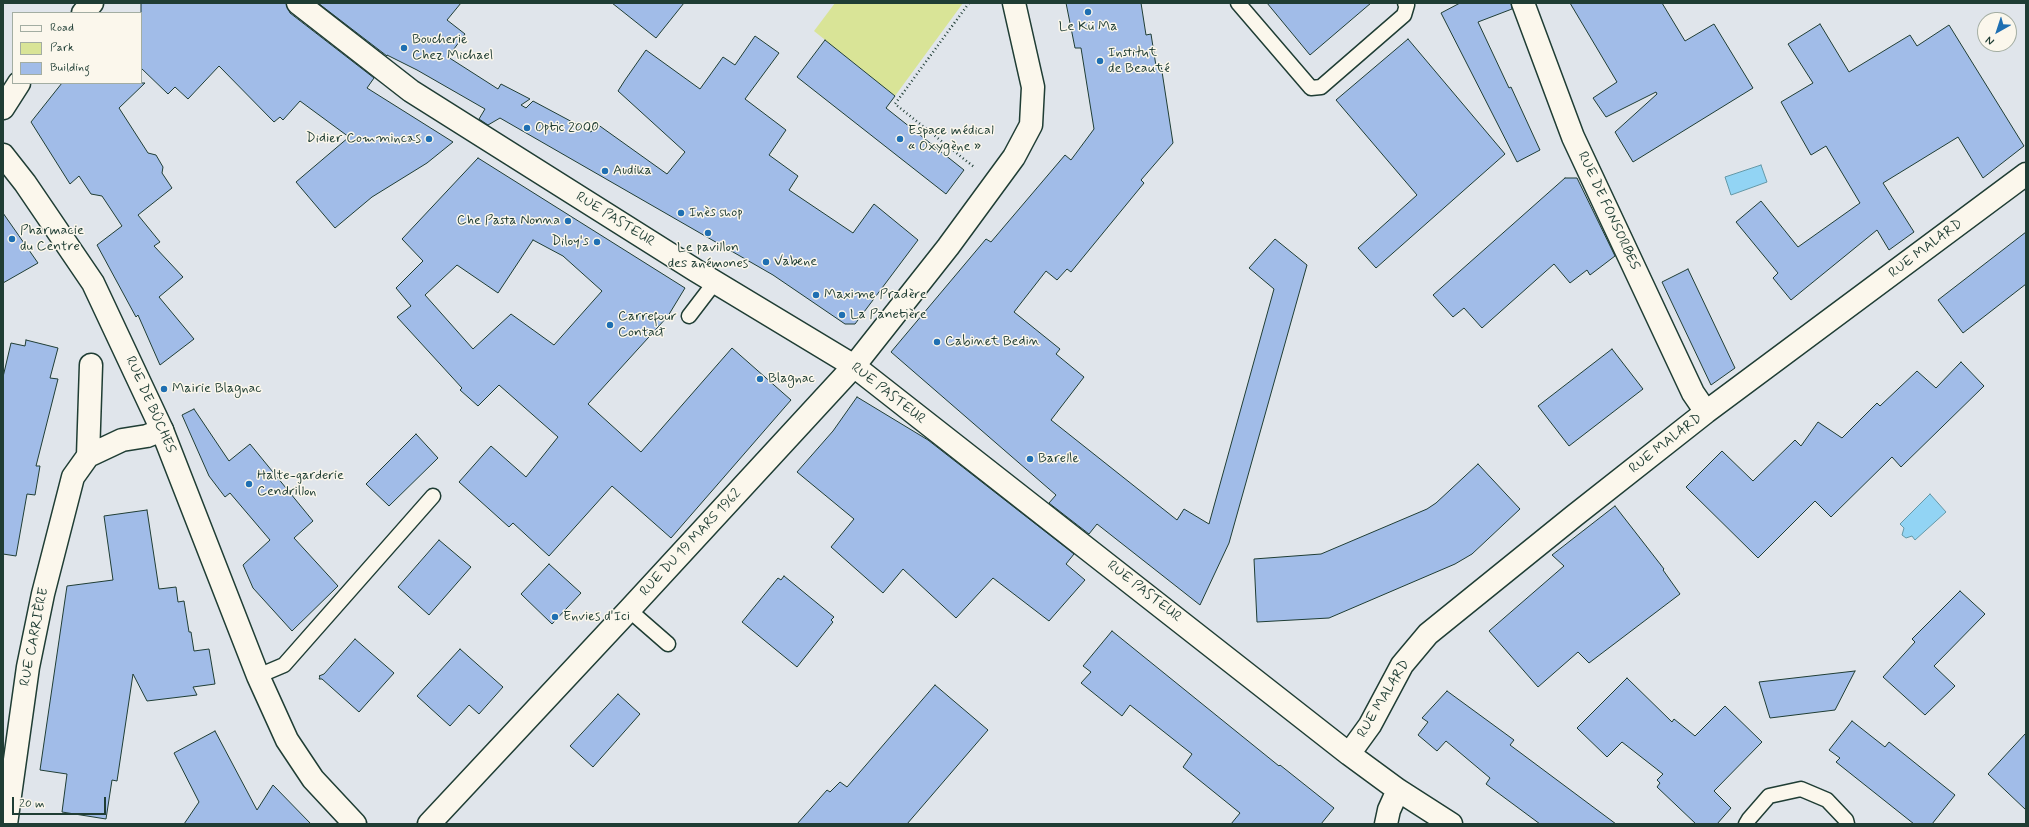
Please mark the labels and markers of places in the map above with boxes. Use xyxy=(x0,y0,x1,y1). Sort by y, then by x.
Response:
marker: Le Kü Ma xyxy=(1083,7,1093,17)
place label: Le Kü Ma xyxy=(1059,19,1117,35)
place label: Boucherie Chez Michael xyxy=(412,32,493,64)
marker: Boucherie Chez Michael xyxy=(399,43,409,53)
place label: Institut de Beauté xyxy=(1108,45,1170,78)
marker: Institut de Beauté xyxy=(1095,56,1105,66)
place label: Optic 2000 xyxy=(535,120,599,136)
marker: Optic 2000 xyxy=(522,123,532,133)
place label: Espace médical « Oxygène » xyxy=(908,123,994,156)
place label: Didier Commincas xyxy=(306,131,421,147)
marker: Didier Commincas xyxy=(424,134,434,144)
marker: Espace médical « Oxygène » xyxy=(895,134,905,144)
place label: Audika xyxy=(613,163,652,179)
marker: Audika xyxy=(600,166,610,176)
place label: Inès shop xyxy=(689,205,743,221)
marker: Inès shop xyxy=(676,208,686,218)
place label: Che Pasta Nonna xyxy=(457,213,560,229)
marker: Che Pasta Nonna xyxy=(563,216,573,226)
place label: Pharmacie du Centre xyxy=(20,223,84,256)
marker: Le pavillon des anémones xyxy=(703,228,713,238)
marker: Pharmacie du Centre xyxy=(7,234,17,244)
place label: Diloy's xyxy=(551,234,589,250)
marker: Diloy's xyxy=(592,237,602,247)
place label: Le pavillon des anémones xyxy=(668,240,748,272)
place label: Vabene xyxy=(774,254,817,270)
marker: Vabene xyxy=(761,257,771,267)
place label: Maxime Pradère xyxy=(824,287,927,303)
marker: Maxime Pradère xyxy=(811,290,821,300)
place label: La Panetière xyxy=(850,307,927,323)
place label: Carrefour Contact xyxy=(618,309,677,342)
marker: La Panetière xyxy=(837,310,847,320)
marker: Carrefour Contact xyxy=(605,320,615,330)
place label: Cabinet Bedin xyxy=(945,334,1040,350)
marker: Cabinet Bedin xyxy=(932,337,942,347)
place label: Blagnac xyxy=(768,371,815,387)
marker: Blagnac xyxy=(755,374,765,384)
place label: Mairie Blagnac xyxy=(172,381,262,397)
marker: Mairie Blagnac xyxy=(159,384,169,394)
place label: Barelle xyxy=(1038,451,1079,467)
marker: Barelle xyxy=(1025,454,1035,464)
place label: Halte-garderie Cendrillon xyxy=(257,468,344,500)
marker: Halte-garderie Cendrillon xyxy=(244,479,254,489)
place label: Envies d'Ici xyxy=(563,609,630,625)
marker: Envies d'Ici xyxy=(550,612,560,622)

